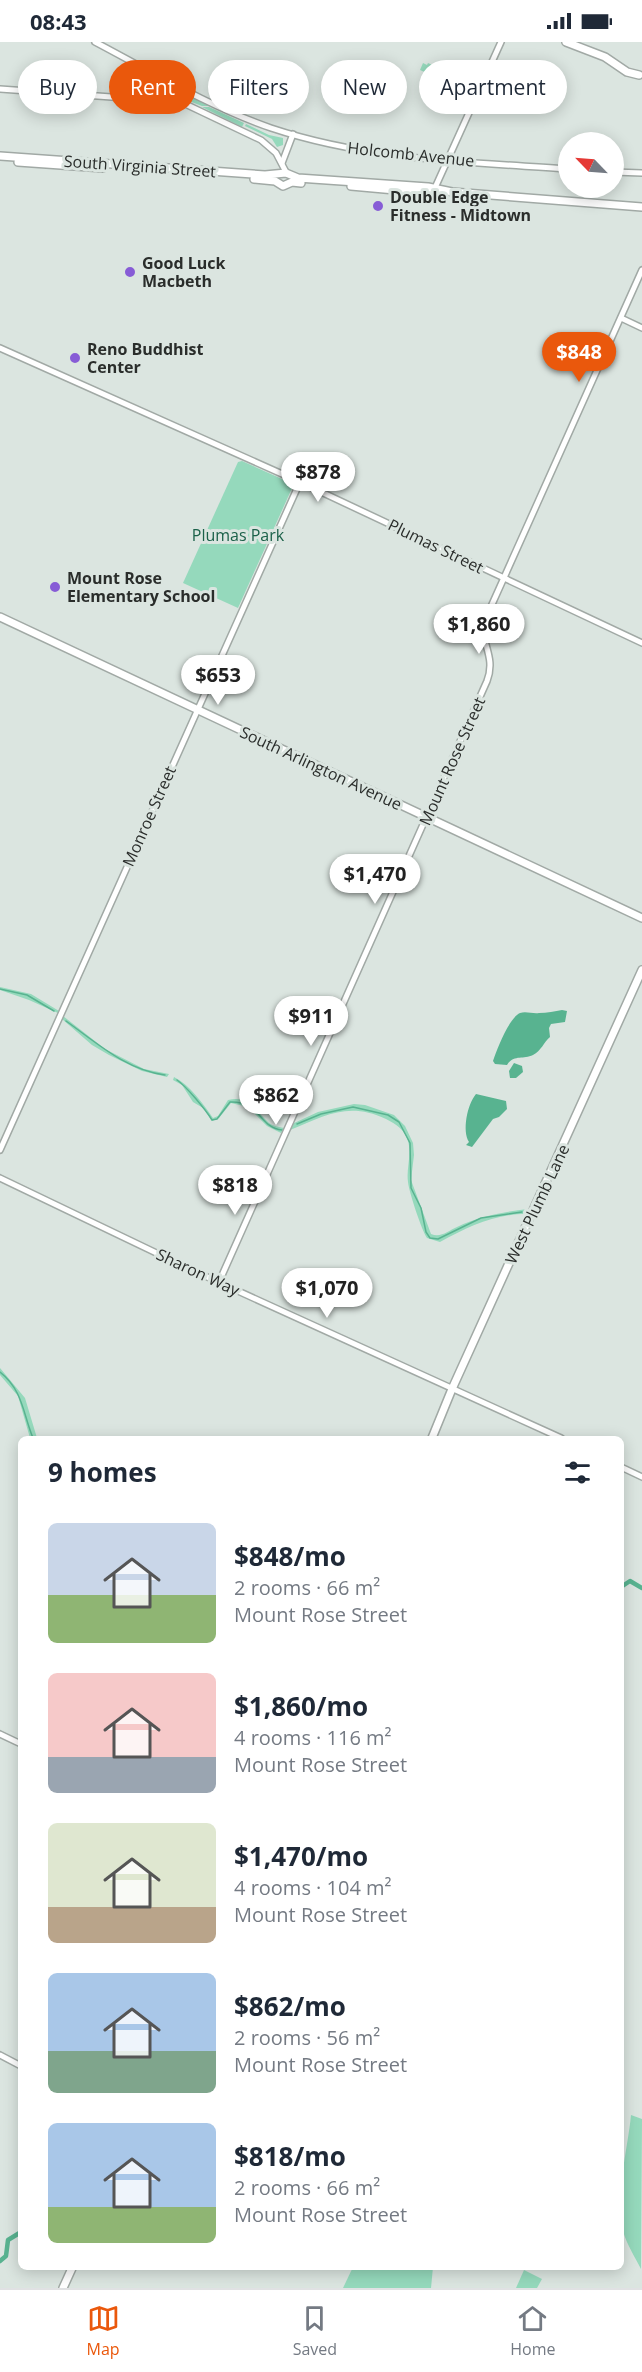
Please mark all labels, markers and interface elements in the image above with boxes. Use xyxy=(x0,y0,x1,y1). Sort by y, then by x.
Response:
text: 08:43 xyxy=(30,6,87,36)
chip: Buy xyxy=(18,60,97,114)
chip: Rent xyxy=(109,60,196,114)
chip: Filters xyxy=(208,60,309,114)
chip: New xyxy=(321,60,407,114)
chip: Apartment xyxy=(419,60,567,114)
north arrow xyxy=(558,132,624,198)
map controls xyxy=(558,132,624,198)
street label: Holcomb Avenue xyxy=(347,136,475,172)
street label: South Virginia Street xyxy=(63,150,217,182)
place label: Double Edge Fitness - Midtown xyxy=(390,186,531,226)
marker: Double Edge Fitness - Midtown xyxy=(371,199,385,213)
place label: Good Luck Macbeth xyxy=(142,252,225,292)
marker: Good Luck Macbeth xyxy=(123,265,137,279)
pin: $848 xyxy=(543,332,615,383)
place label: Reno Buddhist Center xyxy=(87,338,203,378)
text: $848 xyxy=(556,338,602,365)
marker: Reno Buddhist Center xyxy=(68,351,82,365)
pin: $878 xyxy=(282,452,354,503)
text: $878 xyxy=(295,458,341,485)
street label: Plumas Street xyxy=(385,513,488,579)
park label: Plumas Park xyxy=(192,524,285,546)
place label: Mount Rose Elementary School xyxy=(67,567,215,607)
marker: Mount Rose Elementary School xyxy=(48,580,62,594)
pin: $1,860 xyxy=(430,604,528,655)
text: $1,860 xyxy=(448,610,510,637)
pin: $653 xyxy=(182,655,254,706)
text: $653 xyxy=(195,661,241,688)
street label: Mount Rose Street xyxy=(414,693,490,829)
street label: South Arlington Avenue xyxy=(237,721,405,815)
street label: Monroe Street xyxy=(117,762,181,870)
pin: $1,470 xyxy=(326,854,424,905)
text: $1,470 xyxy=(344,860,406,887)
pin: $911 xyxy=(275,996,347,1047)
text: $911 xyxy=(288,1002,334,1029)
pin: $862 xyxy=(240,1075,312,1126)
text: $862 xyxy=(253,1081,299,1108)
street label: West Plumb Lane xyxy=(500,1141,574,1267)
pin: $818 xyxy=(199,1165,271,1216)
text: $818 xyxy=(212,1171,258,1198)
street label: Sharon Way xyxy=(153,1243,244,1301)
pin: $1,070 xyxy=(278,1268,376,1319)
text: $1,070 xyxy=(296,1274,358,1301)
text: 9 homes xyxy=(48,1454,157,1490)
icon: filters xyxy=(561,1456,594,1489)
text: $848/mo xyxy=(234,1538,346,1574)
icon: home xyxy=(96,1547,168,1619)
text: 2 rooms · 66 m² xyxy=(234,1574,380,1601)
text: Mount Rose Street xyxy=(234,1601,407,1628)
text: $1,860/mo xyxy=(234,1688,368,1724)
icon: home xyxy=(96,1697,168,1769)
text: 4 rooms · 116 m² xyxy=(234,1724,392,1751)
text: Mount Rose Street xyxy=(234,1751,407,1778)
text: $1,470/mo xyxy=(234,1838,368,1874)
icon: home xyxy=(96,1847,168,1919)
text: 4 rooms · 104 m² xyxy=(234,1874,392,1901)
text: Mount Rose Street xyxy=(234,1901,407,1928)
text: $862/mo xyxy=(234,1988,346,2024)
icon: home xyxy=(96,1997,168,2069)
text: 2 rooms · 56 m² xyxy=(234,2024,380,2051)
text: Mount Rose Street xyxy=(234,2051,407,2078)
text: $818/mo xyxy=(234,2138,346,2174)
icon: home xyxy=(96,2147,168,2219)
text: 2 rooms · 66 m² xyxy=(234,2174,380,2201)
text: Mount Rose Street xyxy=(234,2201,407,2228)
tab: Map xyxy=(87,2302,120,2360)
tab: Saved xyxy=(293,2302,337,2360)
tab: Home xyxy=(510,2302,555,2360)

